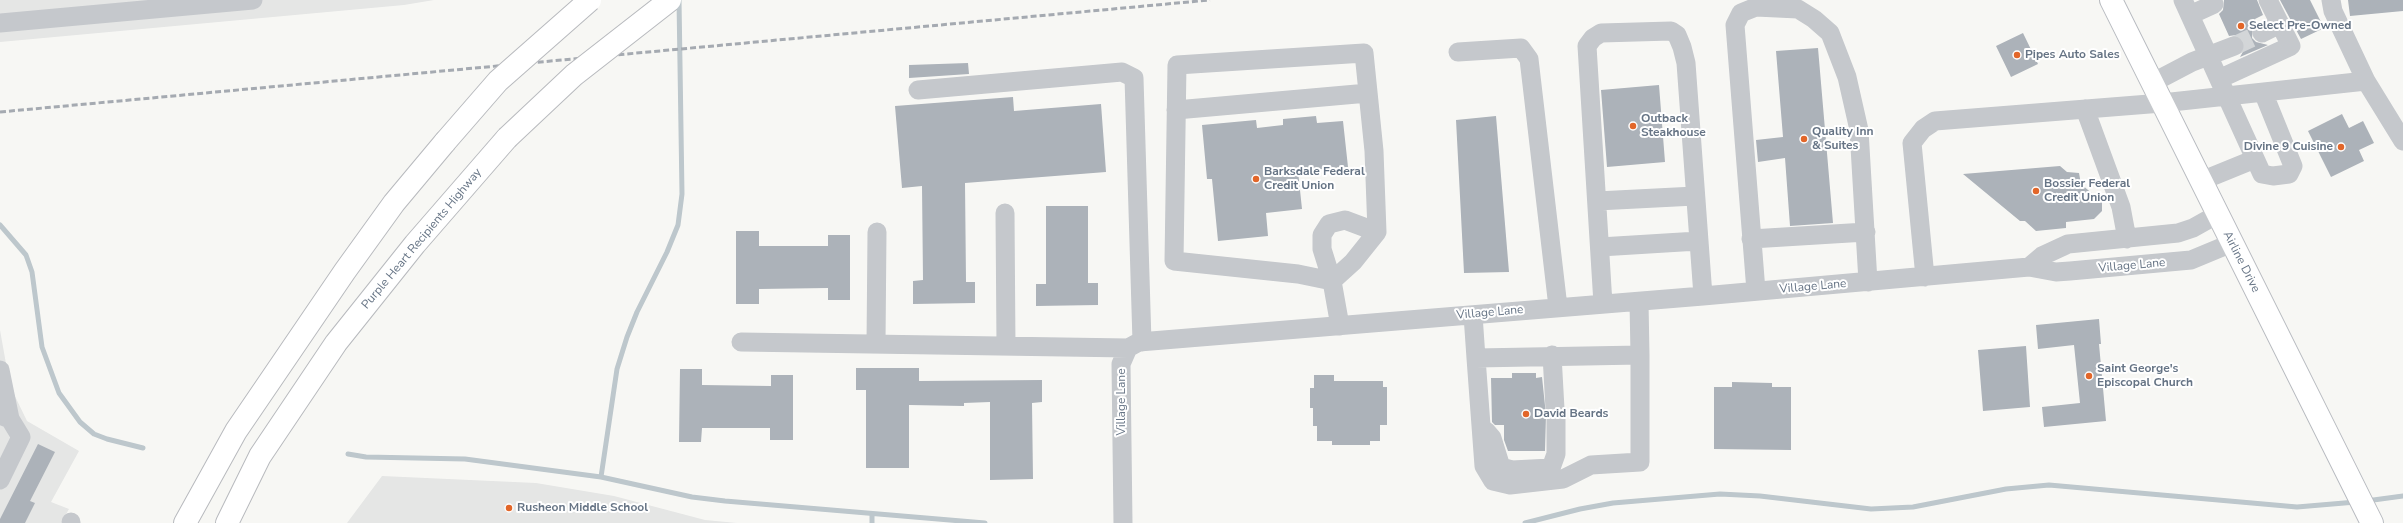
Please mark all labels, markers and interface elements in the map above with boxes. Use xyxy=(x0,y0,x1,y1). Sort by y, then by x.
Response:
place label: Select Pre-Owned xyxy=(2249,19,2351,33)
marker: Select Pre-Owned xyxy=(2236,21,2246,31)
place label: Pipes Auto Sales xyxy=(2025,48,2120,62)
marker: Pipes Auto Sales xyxy=(2012,50,2022,60)
place label: Outback Steakhouse xyxy=(1641,112,1706,140)
marker: Outback Steakhouse xyxy=(1628,121,1638,131)
place label: Quality Inn & Suites xyxy=(1812,125,1873,153)
marker: Quality Inn & Suites xyxy=(1799,134,1809,144)
place label: Divine 9 Cuisine xyxy=(2244,140,2333,154)
marker: Divine 9 Cuisine xyxy=(2336,142,2346,152)
place label: Barksdale Federal Credit Union xyxy=(1264,165,1365,193)
street label: Purple Heart Recipients Highway xyxy=(359,166,485,312)
marker: Barksdale Federal Credit Union xyxy=(1251,174,1261,184)
place label: Bossier Federal Credit Union xyxy=(2044,177,2130,205)
marker: Bossier Federal Credit Union xyxy=(2031,186,2041,196)
street label: Airline Drive xyxy=(2219,229,2263,295)
street label: Village Lane xyxy=(2098,256,2166,276)
street label: Village Lane xyxy=(1779,277,1847,297)
street label: Village Lane xyxy=(1456,303,1524,323)
place label: Saint George's Episcopal Church xyxy=(2097,362,2193,390)
street label: Village Lane xyxy=(1115,368,1129,436)
marker: Saint George's Episcopal Church xyxy=(2084,371,2094,381)
place label: David Beards xyxy=(1534,407,1608,421)
marker: David Beards xyxy=(1521,409,1531,419)
place label: Rusheon Middle School xyxy=(517,501,648,515)
marker: Rusheon Middle School xyxy=(504,503,514,513)

